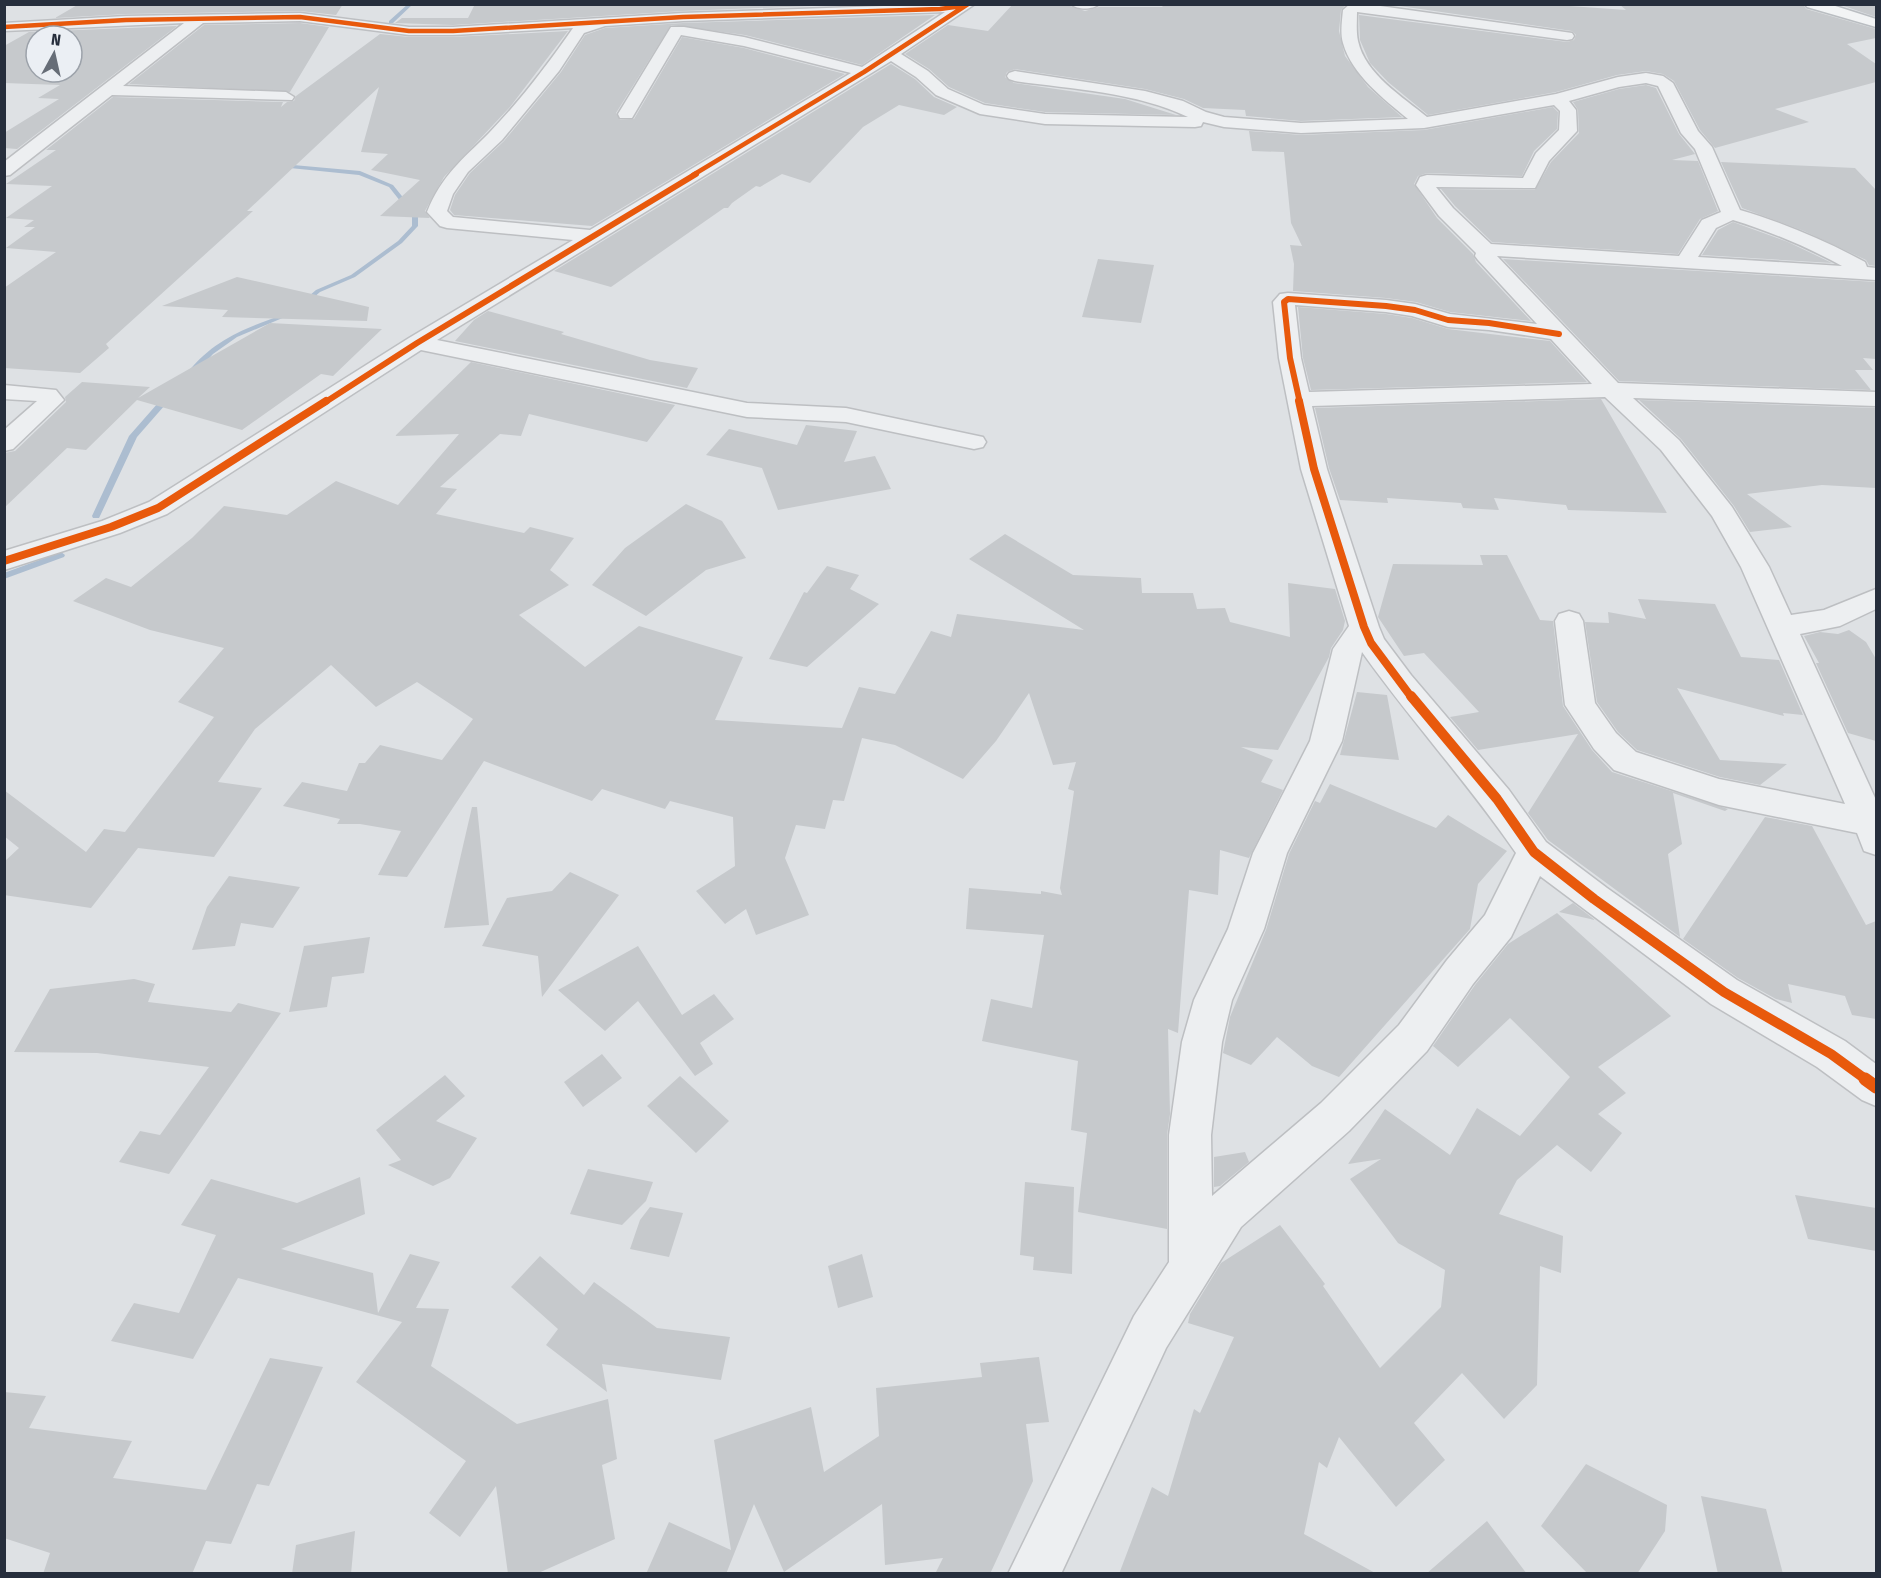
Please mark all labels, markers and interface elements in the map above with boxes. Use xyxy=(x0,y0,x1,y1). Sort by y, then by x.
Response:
north arrow xyxy=(24,24,84,84)
text: N xyxy=(50,30,62,50)

